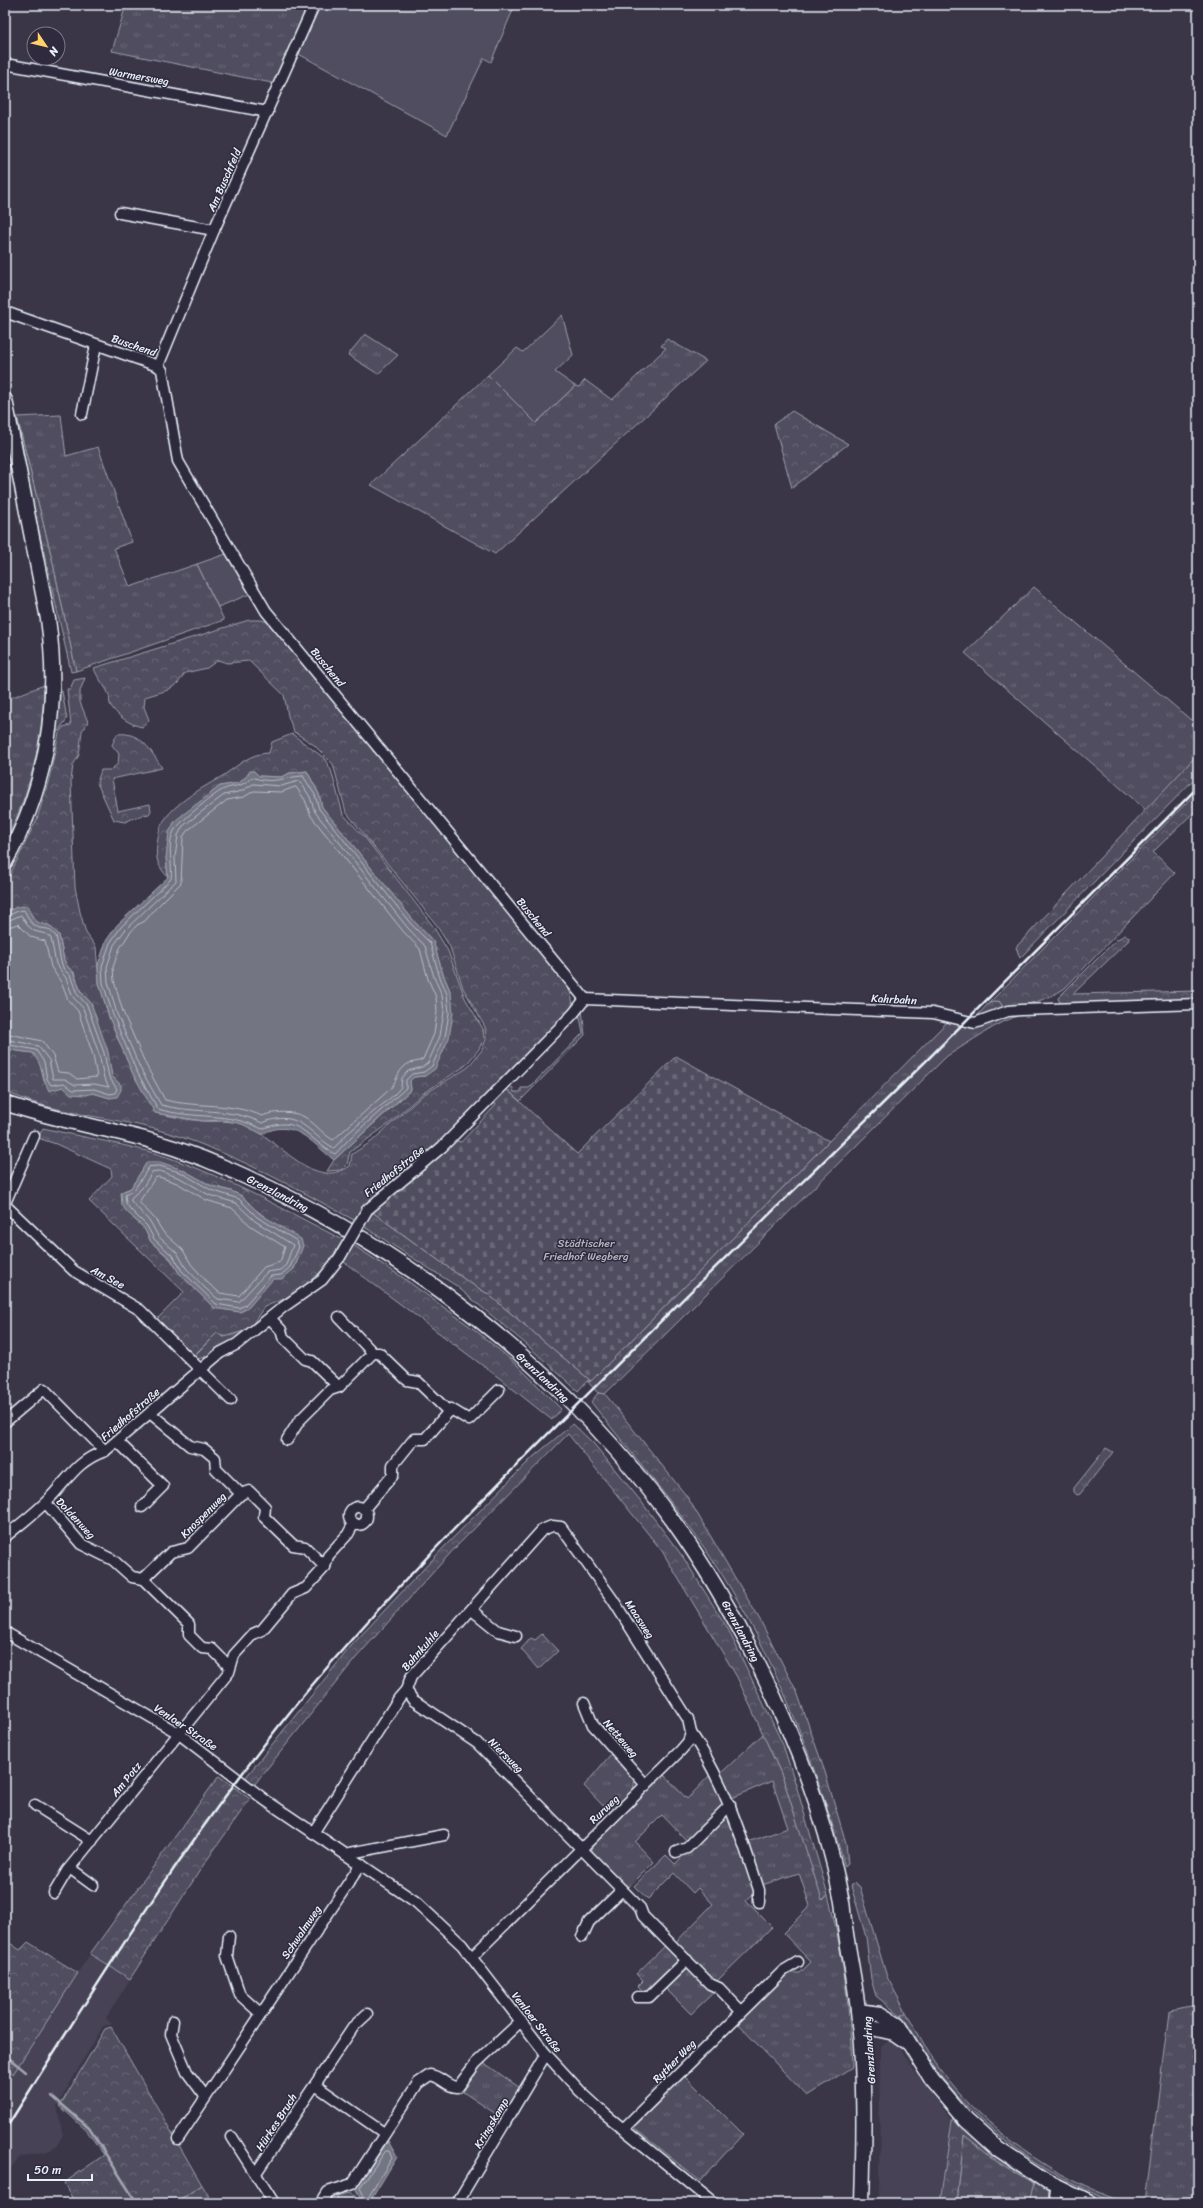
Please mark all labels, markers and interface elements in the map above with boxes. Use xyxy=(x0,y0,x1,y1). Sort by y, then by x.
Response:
north arrow xyxy=(26,26,66,66)
text: N xyxy=(44,42,64,60)
street label: Warmersweg xyxy=(107,62,171,91)
street label: Am Buschfeld xyxy=(202,145,247,216)
street label: Buschend xyxy=(109,329,160,362)
street label: Buschend xyxy=(306,643,350,692)
street label: Buschend xyxy=(512,893,556,942)
street label: Kahrbahn xyxy=(871,989,917,1010)
street label: Friedhofstraße xyxy=(360,1141,429,1202)
street label: Grenzlandring xyxy=(243,1170,313,1217)
park label: Städtischer Friedhof Wegberg xyxy=(543,1234,629,1266)
street label: Am See xyxy=(86,1260,129,1295)
street label: Grenzlandring xyxy=(511,1347,574,1408)
street label: Friedhofstraße xyxy=(96,1383,165,1446)
street label: Knospenweg xyxy=(176,1487,231,1543)
street label: Doldenweg xyxy=(51,1493,100,1544)
street label: Maasweg xyxy=(620,1596,660,1643)
street label: Grenzlandring xyxy=(716,1597,765,1666)
street label: Bahnkuhle xyxy=(397,1625,444,1675)
street label: Venloer Straße xyxy=(150,1699,222,1756)
street label: Netteweg xyxy=(598,1715,643,1762)
street label: Niersweg xyxy=(483,1733,528,1778)
street label: Am Potz xyxy=(106,1757,147,1802)
street label: Rurweg xyxy=(585,1790,624,1829)
street label: Schwalmweg xyxy=(276,1901,327,1963)
street label: Venloer Straße xyxy=(506,1987,567,2057)
street label: Grenzlandring xyxy=(858,2015,881,2084)
street label: Ryther Weg xyxy=(648,2035,701,2088)
street label: Hürkes Bruch xyxy=(251,2089,302,2155)
street label: Kringskamp xyxy=(469,2094,514,2152)
scale bar xyxy=(28,2156,92,2182)
text: 50 m xyxy=(34,2159,61,2181)

